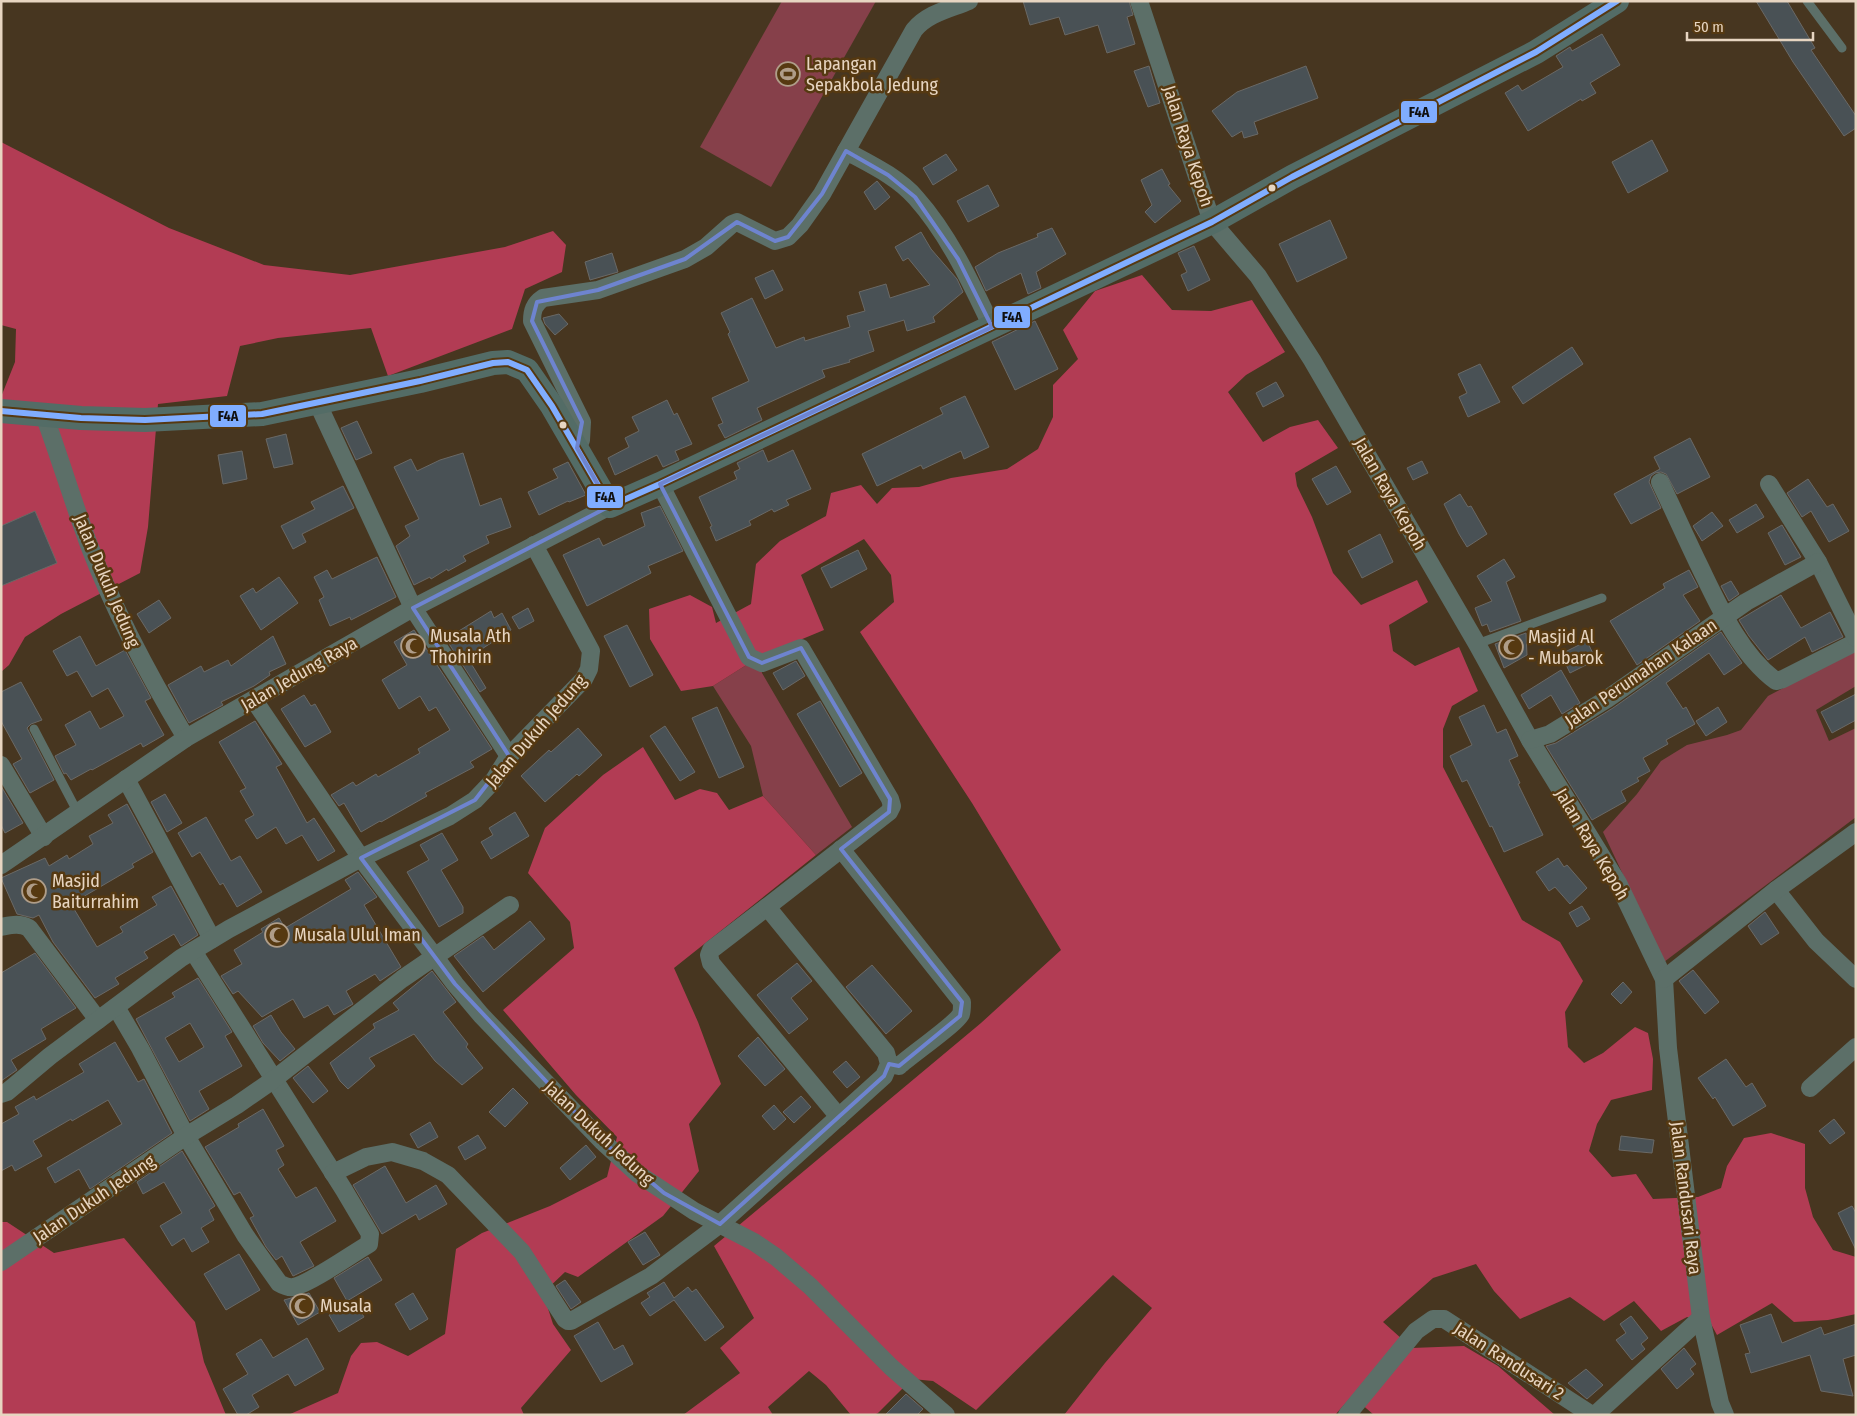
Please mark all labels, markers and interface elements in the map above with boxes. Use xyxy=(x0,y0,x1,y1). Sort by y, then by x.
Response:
scale bar xyxy=(1687,10,1813,42)
text: 50 m xyxy=(1694,18,1724,36)
place label: Lapangan Sepakbola Jedung xyxy=(806,53,939,96)
sports icon: Lapangan Sepakbola Jedung xyxy=(775,61,801,87)
street label: Jalan Raya Kepoh xyxy=(1158,82,1218,210)
line badge: F4A xyxy=(1400,100,1438,124)
text: F4A xyxy=(1409,104,1430,121)
unlabelled marker xyxy=(1267,183,1277,193)
line badge: F4A xyxy=(993,305,1031,329)
text: F4A xyxy=(1002,309,1023,326)
line badge: F4A xyxy=(209,404,247,428)
text: F4A xyxy=(218,408,239,425)
unlabelled marker xyxy=(558,420,568,430)
street label: Jalan Raya Kepoh xyxy=(1349,434,1431,554)
line badge: F4A xyxy=(586,485,624,509)
text: F4A xyxy=(595,489,616,506)
street label: Jalan Dukuh Jedung xyxy=(69,511,145,652)
street label: Jalan Perumahan Kalaan xyxy=(1561,614,1721,732)
place label: Musala Ath Thohirin xyxy=(430,625,511,668)
place label: Masjid Al - Mubarok xyxy=(1528,626,1604,669)
street label: Jalan Jedung Raya xyxy=(237,632,361,716)
mosque icon: Musala Ath Thohirin xyxy=(400,633,426,659)
mosque icon: Masjid Al - Mubarok xyxy=(1498,634,1524,660)
street label: Jalan Dukuh Jedung xyxy=(481,669,592,792)
street label: Jalan Raya Kepoh xyxy=(1550,784,1634,904)
place label: Masjid Baiturrahim xyxy=(52,870,139,913)
mosque icon: Masjid Baiturrahim xyxy=(21,878,47,904)
mosque icon: Musala Ulul Iman xyxy=(264,922,290,948)
place label: Musala Ulul Iman xyxy=(294,924,421,946)
street label: Jalan Dukuh Jedung xyxy=(539,1076,659,1190)
street label: Jalan Randusari Raya xyxy=(1666,1120,1706,1276)
street label: Jalan Dukuh Jedung xyxy=(29,1150,160,1248)
mosque icon: Musala xyxy=(289,1293,315,1319)
place label: Musala xyxy=(320,1295,372,1317)
street label: Jalan Randusari 2 xyxy=(1450,1317,1568,1405)

